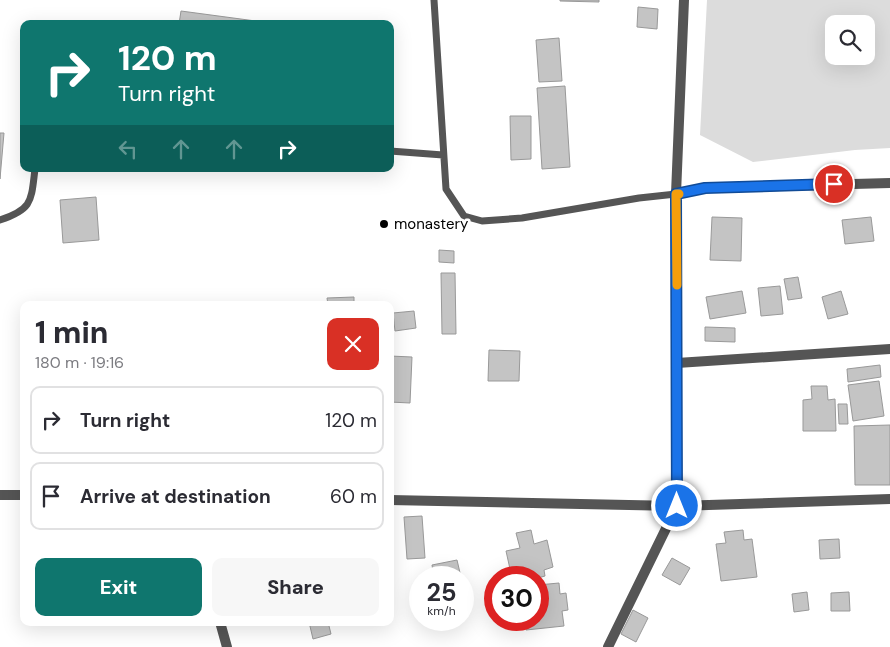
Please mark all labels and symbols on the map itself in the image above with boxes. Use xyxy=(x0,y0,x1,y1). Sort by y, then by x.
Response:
pin xyxy=(813,163,855,205)
place label: monastery xyxy=(394,214,469,234)
marker: monastery xyxy=(378,218,390,230)
position arrow xyxy=(650,479,702,531)
speed limit sign: 30 xyxy=(484,566,549,631)

